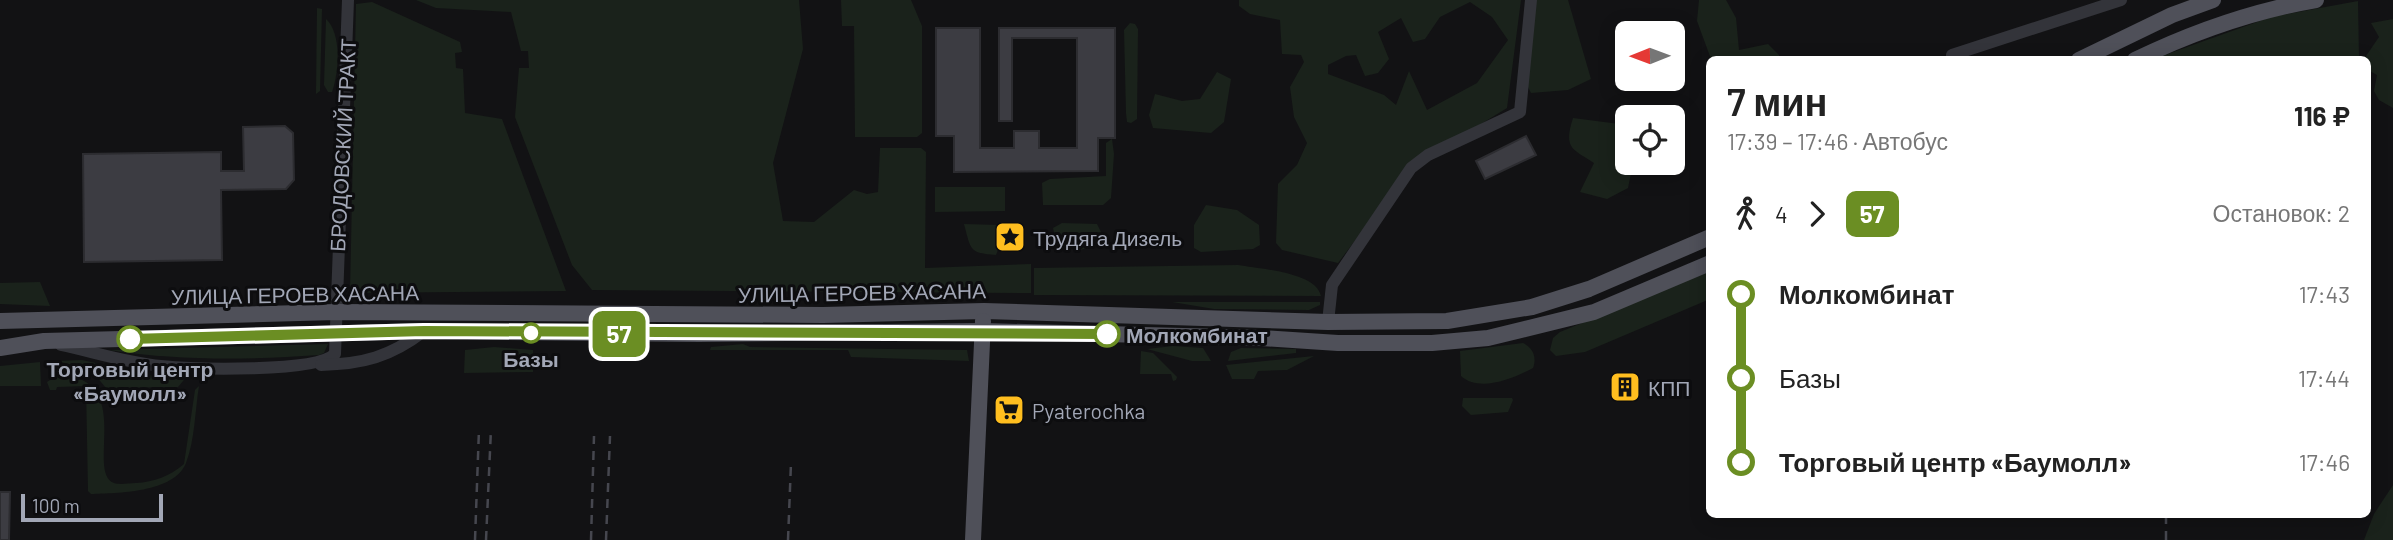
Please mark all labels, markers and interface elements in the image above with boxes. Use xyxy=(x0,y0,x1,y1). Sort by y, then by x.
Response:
north arrow xyxy=(1615,21,1685,91)
map controls xyxy=(1615,21,1685,175)
street label: БРОДОВСКИЙ ТРАКТ xyxy=(324,38,360,252)
text: 7 мин xyxy=(1727,78,1828,124)
text: 116 ₽ xyxy=(2294,100,2350,131)
button: locate xyxy=(1615,105,1685,175)
text: 17:39 – 17:46 · Автобус xyxy=(1727,127,1948,155)
icon: walk xyxy=(1727,195,1765,233)
icon: forward xyxy=(1798,195,1836,233)
text: 57 xyxy=(1860,199,1885,228)
text: Остановок: 2 xyxy=(2213,199,2350,227)
text: 4 xyxy=(1775,200,1788,228)
place icon: Трудяга Дизель xyxy=(993,220,1027,254)
place label: Трудяга Дизель xyxy=(1033,225,1182,250)
street label: УЛИЦА ГЕРОЕВ ХАСАНА xyxy=(738,277,986,307)
text: Молкомбинат xyxy=(1779,278,1954,309)
street label: УЛИЦА ГЕРОЕВ ХАСАНА xyxy=(171,279,419,309)
text: 17:43 xyxy=(2299,280,2350,308)
line badge: 57 xyxy=(588,311,650,357)
text: 57 xyxy=(607,319,631,348)
marker: Молкомбинат xyxy=(1094,321,1120,347)
place label: Молкомбинат xyxy=(1126,322,1268,347)
marker: Базы xyxy=(521,323,541,343)
marker: Торговый центр «Баумолл» xyxy=(117,326,143,352)
place label: Базы xyxy=(503,346,559,371)
place label: Торговый центр «Баумолл» xyxy=(47,356,213,405)
text: Базы xyxy=(1779,362,1841,393)
text: 17:44 xyxy=(2298,364,2350,392)
building icon: КПП xyxy=(1608,370,1642,404)
place label: КПП xyxy=(1648,375,1690,400)
supermarket icon: Pyaterochka xyxy=(992,393,1026,427)
place label: Pyaterochka xyxy=(1032,398,1145,423)
text: Торговый центр «Баумолл» xyxy=(1779,446,2132,477)
text: 17:46 xyxy=(2299,448,2350,476)
scale bar xyxy=(21,491,163,523)
text: 100 m xyxy=(32,494,80,517)

